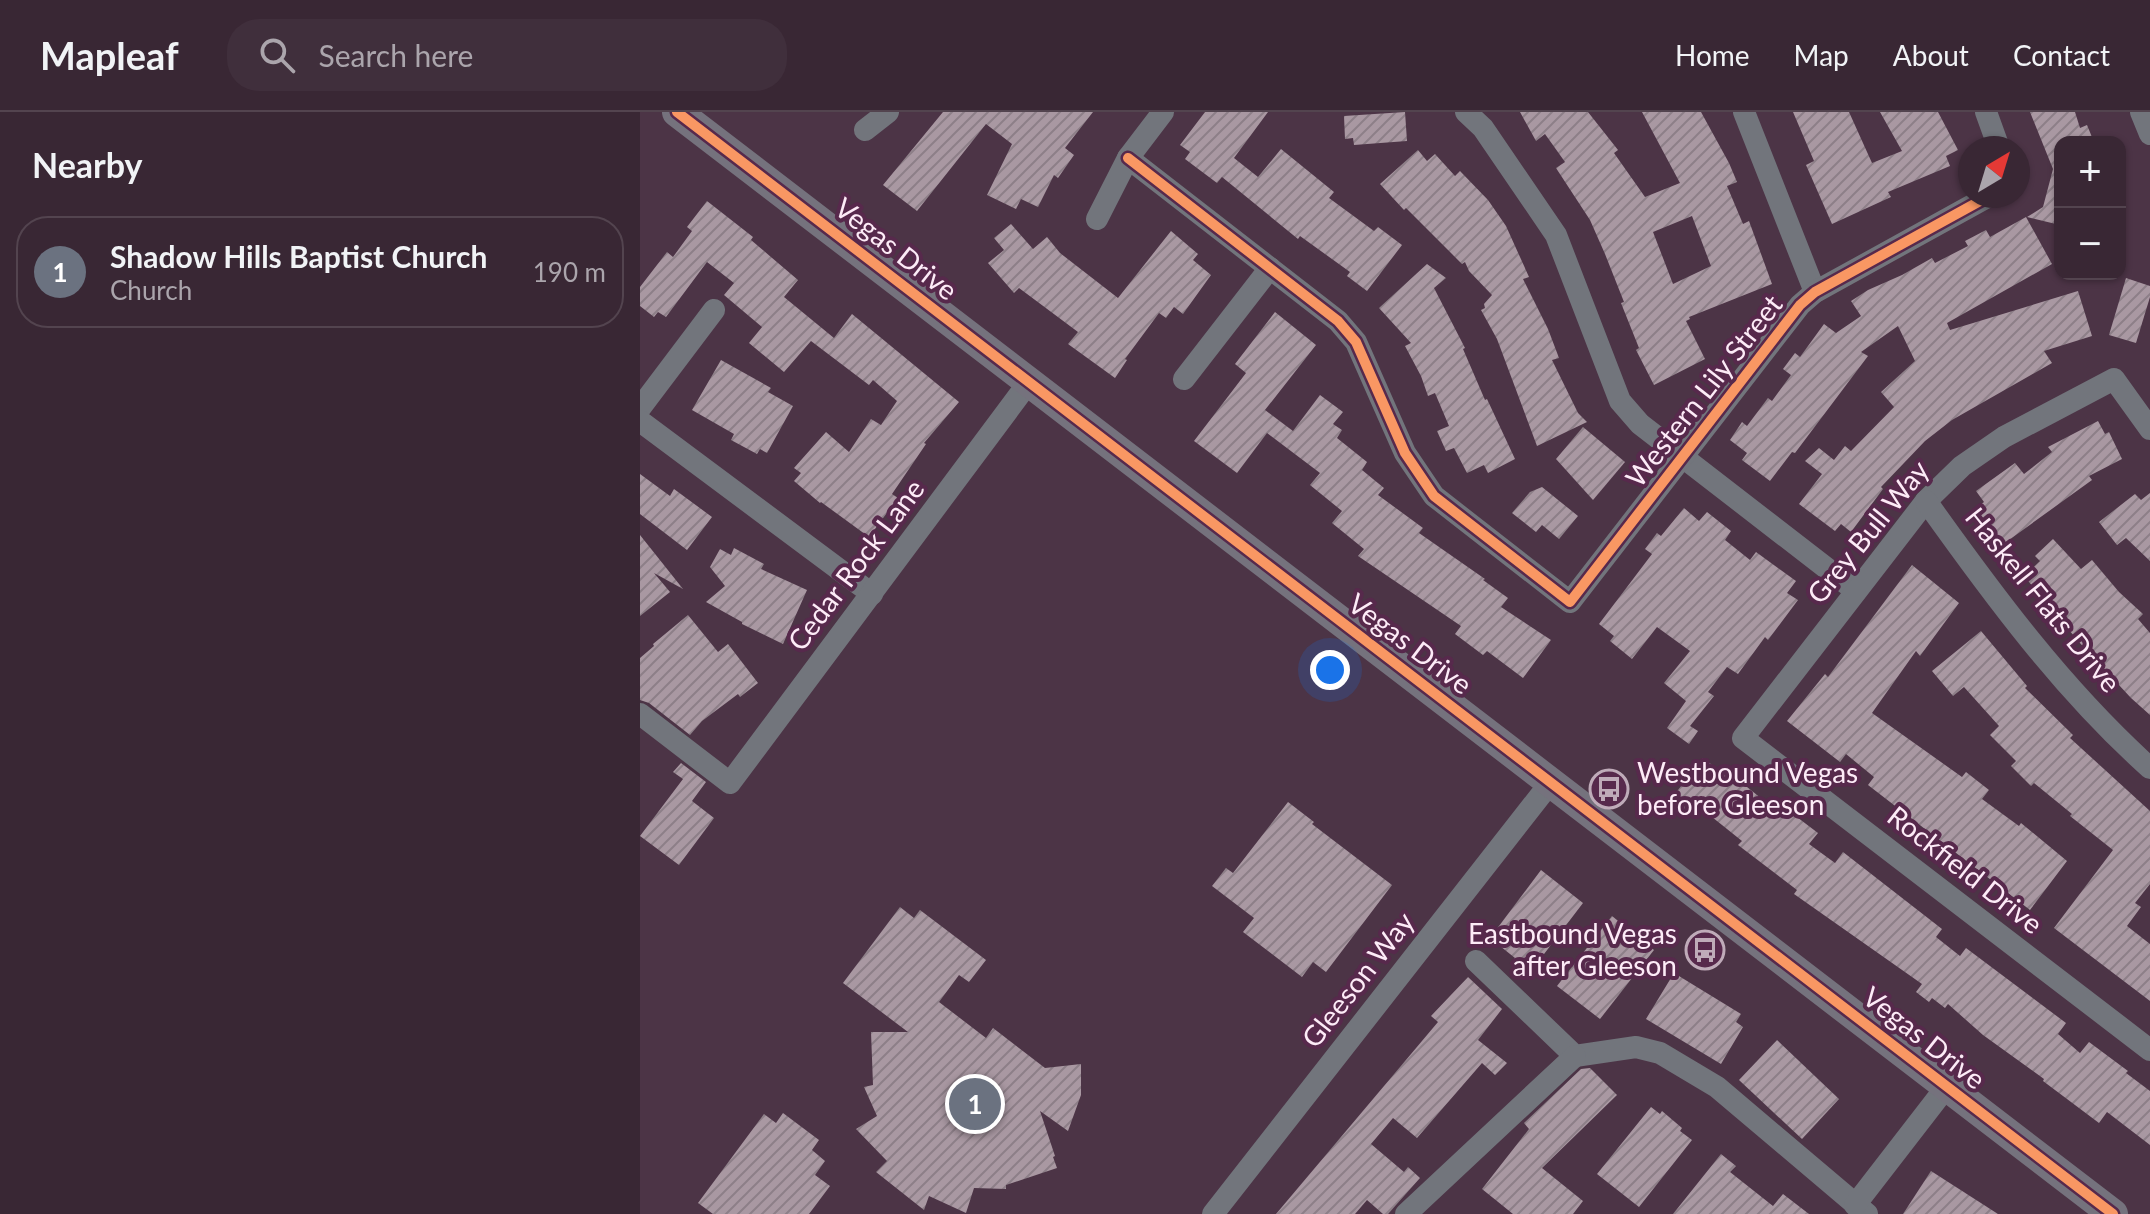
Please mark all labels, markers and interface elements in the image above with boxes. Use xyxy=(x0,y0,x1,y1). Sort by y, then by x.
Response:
search box xyxy=(227,19,787,91)
text: Mapleaf xyxy=(40,32,179,78)
icon: search xyxy=(255,33,299,77)
text: Search here xyxy=(319,37,473,73)
text: Home xyxy=(1675,38,1750,72)
text: Map xyxy=(1794,38,1849,72)
text: About xyxy=(1893,38,1969,72)
text: Contact xyxy=(2013,38,2110,72)
north arrow xyxy=(1958,136,2030,208)
map controls xyxy=(2054,136,2126,280)
button: + xyxy=(2054,136,2126,208)
text: Nearby xyxy=(32,144,143,185)
street label: Vegas Drive xyxy=(829,190,965,307)
button: − xyxy=(2054,208,2126,280)
text: Shadow Hills Baptist Church xyxy=(110,238,487,274)
text: 1 xyxy=(52,256,68,288)
text: 190 m xyxy=(533,256,606,288)
text: Church xyxy=(110,274,192,306)
street label: Western Lily Street xyxy=(1618,288,1789,493)
street label: Grey Bull Way xyxy=(1799,453,1936,610)
street label: Cedar Rock Lane xyxy=(780,472,931,657)
street label: Haskell Flats Drive xyxy=(1959,500,2129,699)
street label: Vegas Drive xyxy=(1342,586,1479,701)
your location xyxy=(1310,650,1350,690)
place label: Westbound Vegas before Gleeson xyxy=(1637,755,1858,821)
bus stop icon: Westbound Vegas before Gleeson xyxy=(1588,768,1630,810)
street label: Rockfield Drive xyxy=(1881,798,2050,940)
street label: Gleeson Way xyxy=(1294,905,1421,1054)
place label: Eastbound Vegas after Gleeson xyxy=(1468,916,1677,982)
bus stop icon: Eastbound Vegas after Gleeson xyxy=(1684,929,1726,971)
street label: Vegas Drive xyxy=(1857,979,1993,1096)
pin: 1 xyxy=(949,1074,1001,1134)

